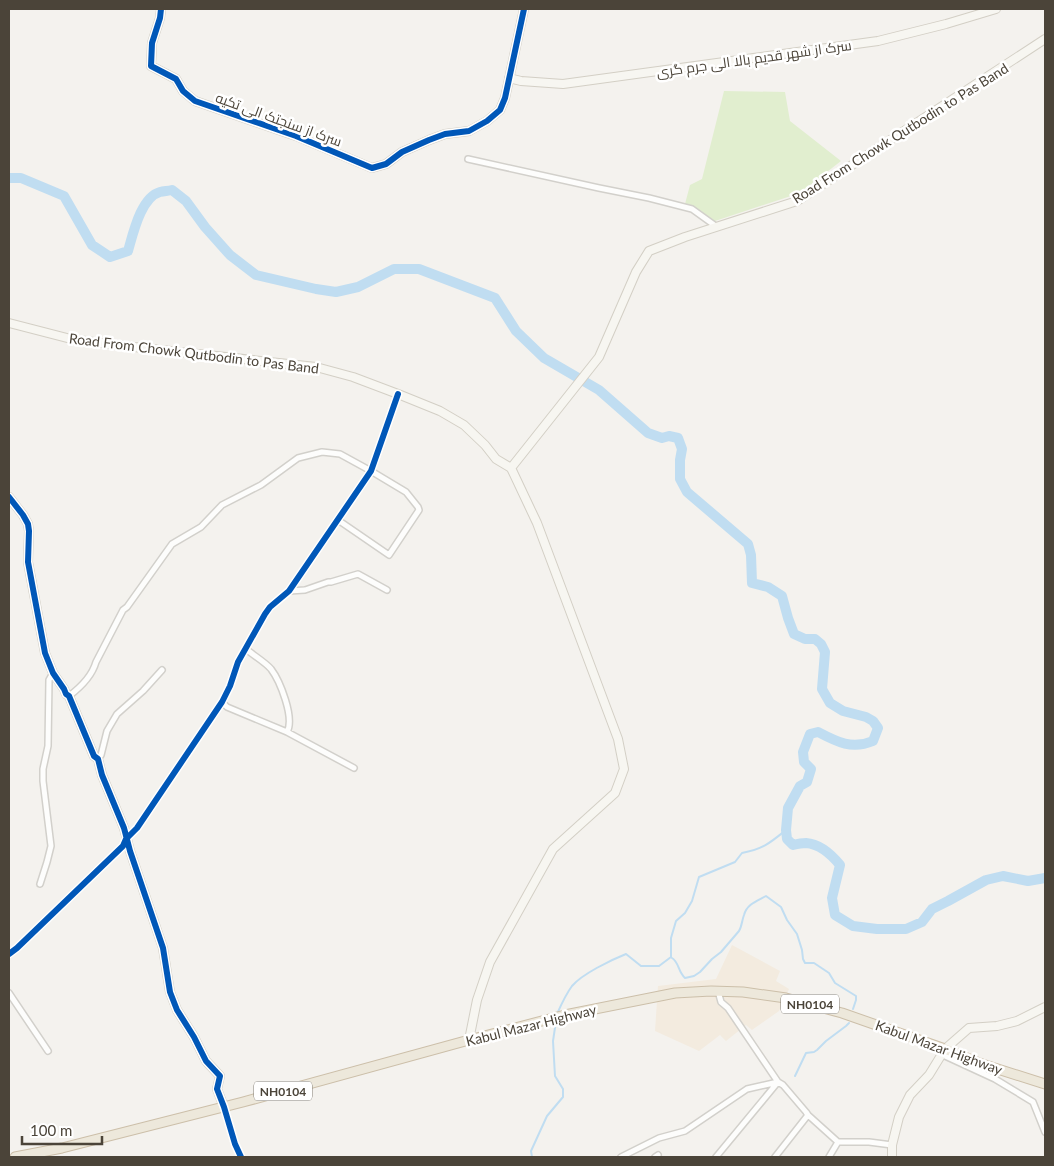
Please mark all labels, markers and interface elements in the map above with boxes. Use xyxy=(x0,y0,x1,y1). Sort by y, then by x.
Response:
street label: سرک از شهر قدیم بالا الی جرم گری xyxy=(655,36,853,82)
street label: Road From Chowk Qutbodin to Pas Band xyxy=(789,59,1011,207)
street label: سرک از سنجتک الی تکیه xyxy=(214,88,344,150)
street label: Road From Chowk Qutbodin to Pas Band xyxy=(68,329,320,377)
road number: NH0104 xyxy=(781,994,839,1014)
street label: Kabul Mazar Highway xyxy=(464,1000,599,1049)
street label: Kabul Mazar Highway xyxy=(873,1016,1006,1078)
road number: NH0104 xyxy=(254,1082,312,1100)
scale bar xyxy=(22,1114,102,1146)
text: 100 m xyxy=(30,1121,72,1139)

